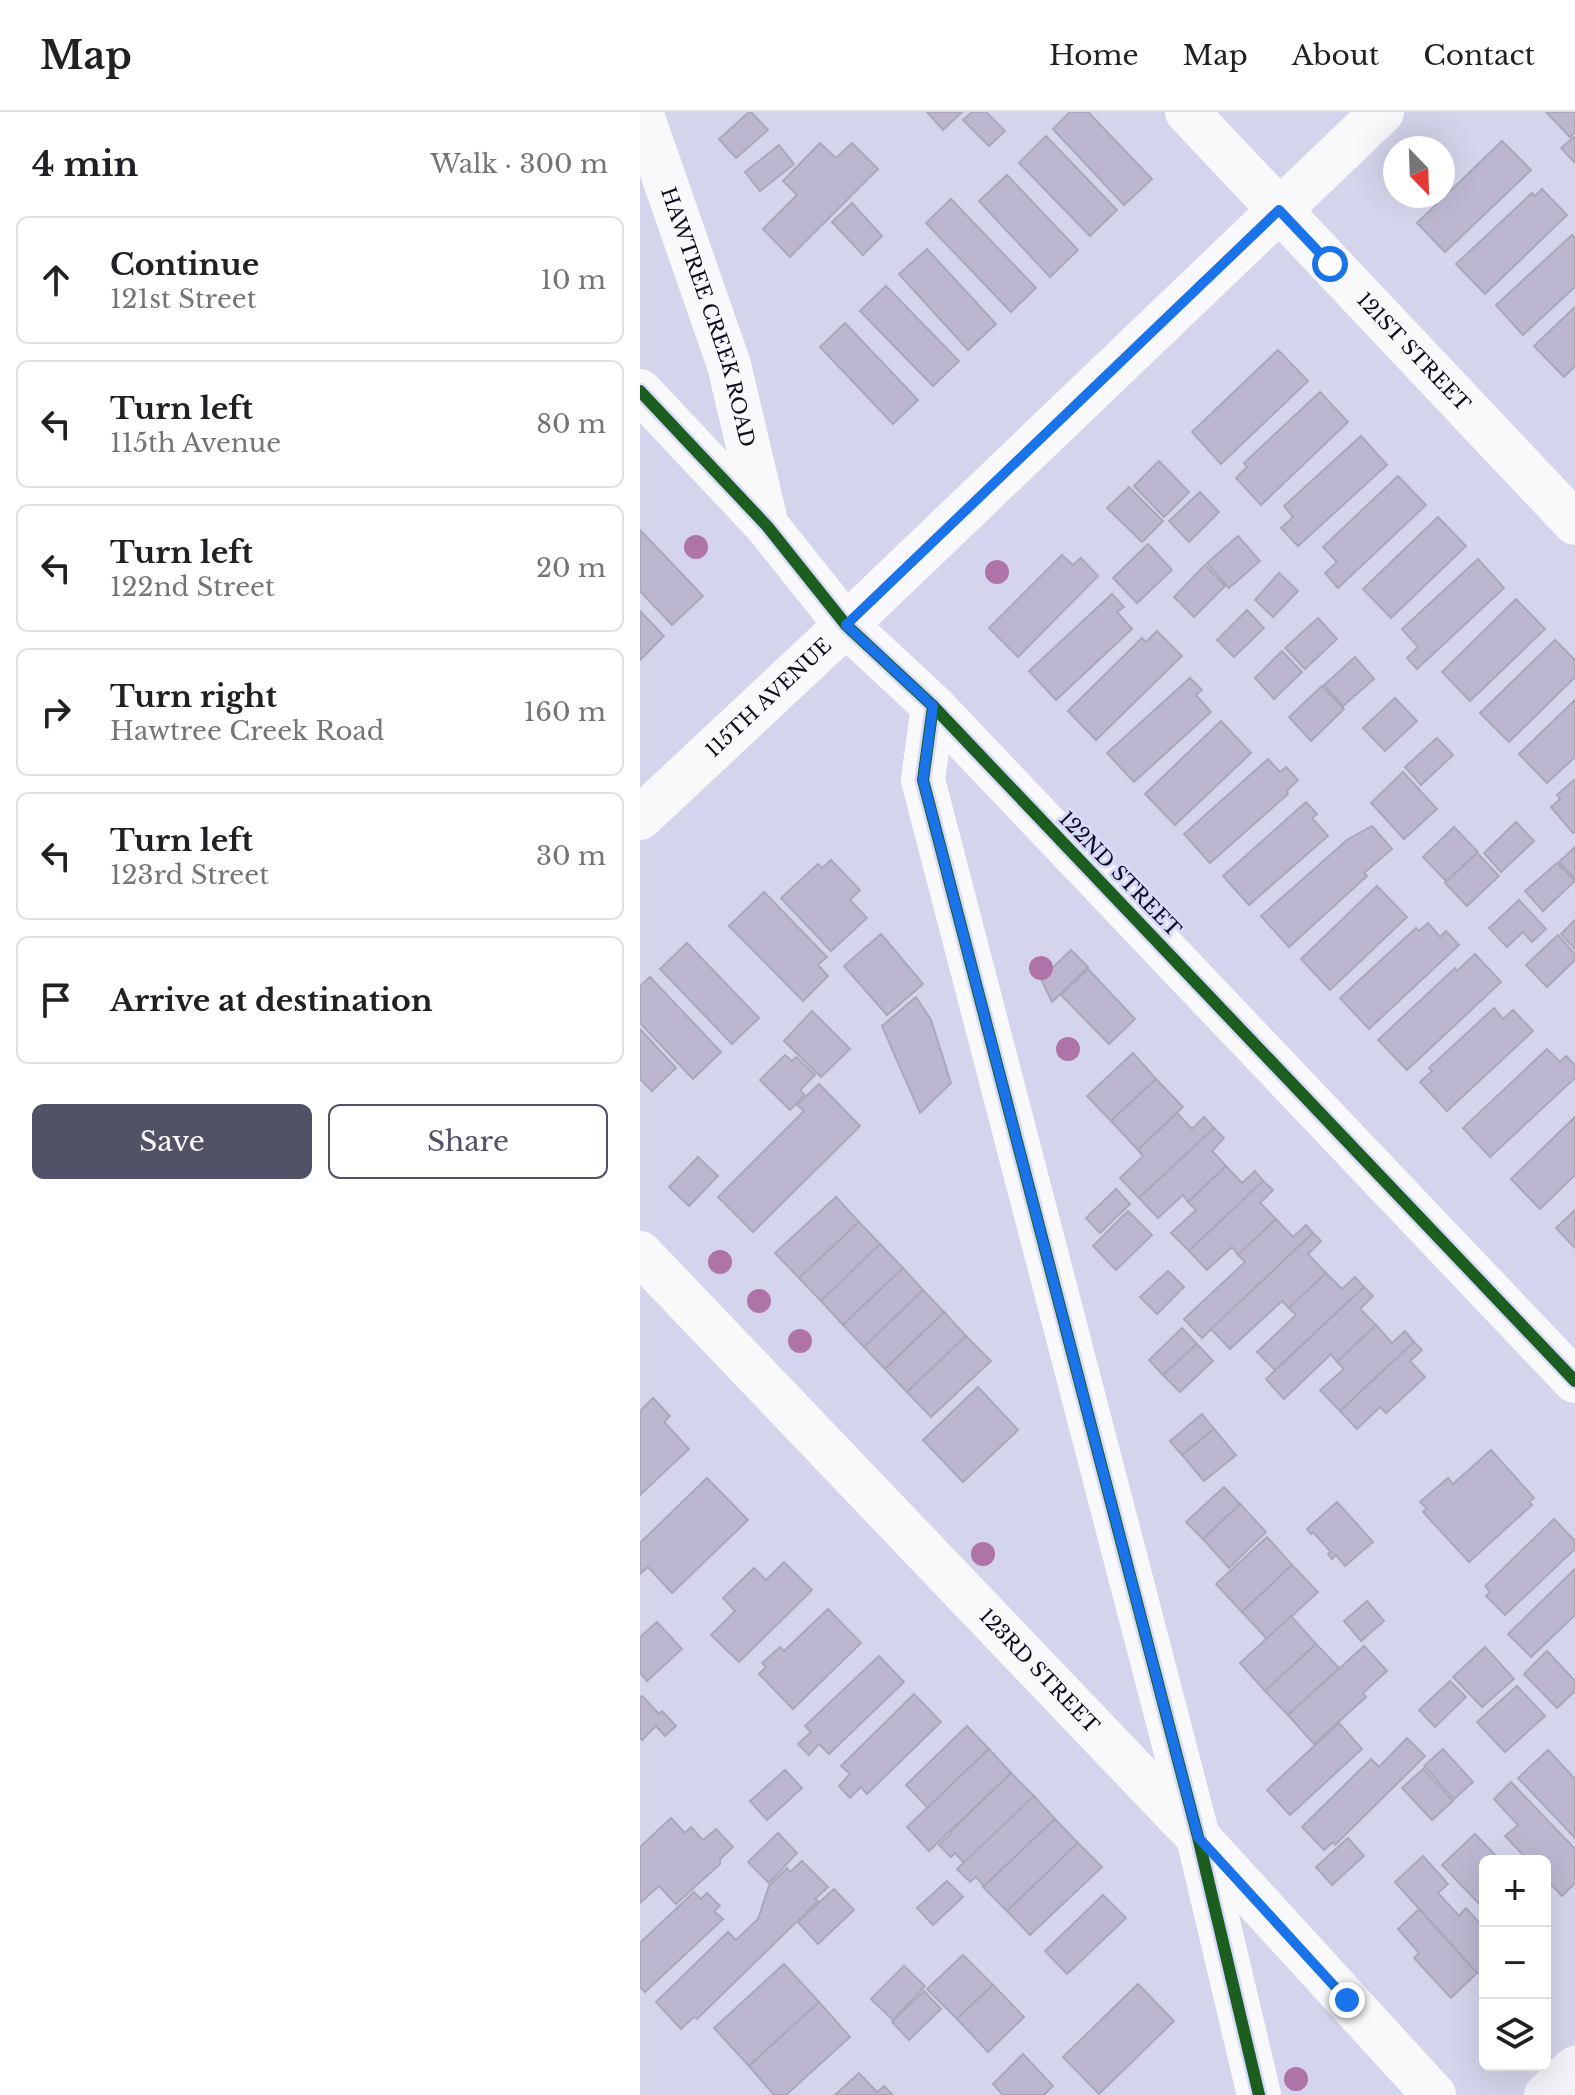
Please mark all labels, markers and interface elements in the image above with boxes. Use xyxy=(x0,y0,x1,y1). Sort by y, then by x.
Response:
text: Map xyxy=(40,32,132,79)
text: Home xyxy=(1049,38,1139,73)
text: Map xyxy=(1183,38,1248,73)
text: About xyxy=(1292,38,1379,73)
text: Contact xyxy=(1423,38,1535,73)
north arrow xyxy=(1383,136,1455,208)
text: 4 min xyxy=(32,143,138,185)
text: Walk · 300 m xyxy=(430,148,608,180)
street label: HAWTREE CREEK ROAD xyxy=(656,184,760,449)
text: Continue xyxy=(110,246,259,283)
route start xyxy=(1312,246,1348,282)
icon: ahead xyxy=(34,258,78,302)
text: 10 m xyxy=(540,264,606,296)
text: 121st Street xyxy=(110,283,257,315)
street label: 121ST STREET xyxy=(1352,288,1475,416)
text: Turn left xyxy=(110,390,253,427)
icon: left xyxy=(34,402,78,446)
text: 80 m xyxy=(536,408,606,440)
text: 115th Avenue xyxy=(110,427,281,459)
text: Turn left xyxy=(110,534,253,571)
icon: left xyxy=(34,546,78,590)
text: 20 m xyxy=(536,552,606,584)
text: 122nd Street xyxy=(110,571,275,603)
street label: 115TH AVENUE xyxy=(701,633,836,762)
text: Turn right xyxy=(110,678,277,715)
icon: right xyxy=(34,690,78,734)
text: 160 m xyxy=(524,696,606,728)
text: Hawtree Creek Road xyxy=(110,715,384,747)
street label: 122ND STREET xyxy=(1054,806,1186,942)
text: Turn left xyxy=(110,822,253,859)
icon: left xyxy=(34,834,78,878)
text: 30 m xyxy=(536,840,606,872)
text: 123rd Street xyxy=(110,859,269,891)
icon: arrive xyxy=(34,978,78,1022)
text: Arrive at destination xyxy=(110,982,433,1019)
button: Save xyxy=(32,1104,312,1179)
button: Share xyxy=(328,1104,608,1179)
street label: 123RD STREET xyxy=(974,1604,1104,1738)
map controls xyxy=(1479,1855,1551,2071)
button: + xyxy=(1479,1855,1551,1927)
button: − xyxy=(1479,1927,1551,1999)
route end xyxy=(1329,1982,1365,2018)
button: layers xyxy=(1479,1999,1551,2071)

